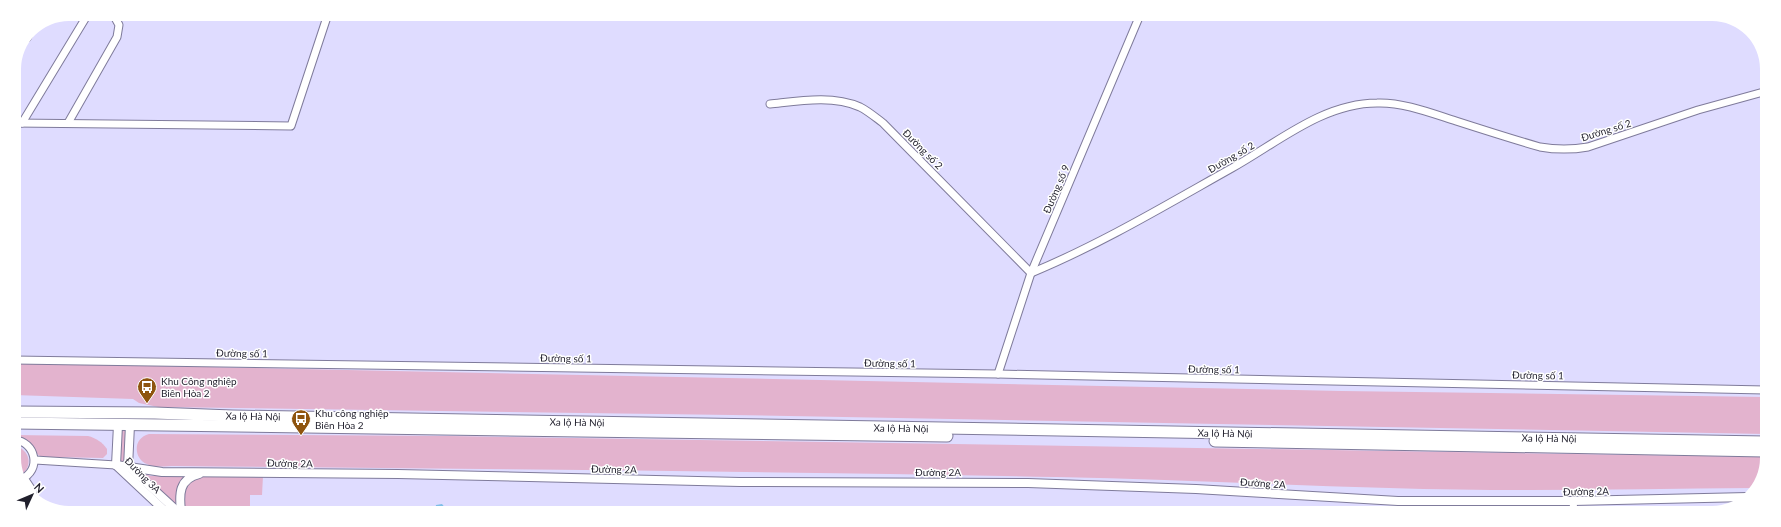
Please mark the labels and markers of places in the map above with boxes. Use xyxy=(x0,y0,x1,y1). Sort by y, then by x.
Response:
place label: Khu Công nghiệp Biên Hòa 2 xyxy=(161,375,237,399)
bus stop icon: Khu Công nghiệp Biên Hòa 2 xyxy=(136,376,158,404)
place label: Khu công nghiệp Biên Hòa 2 xyxy=(315,407,389,431)
bus stop icon: Khu công nghiệp Biên Hòa 2 xyxy=(290,408,312,436)

